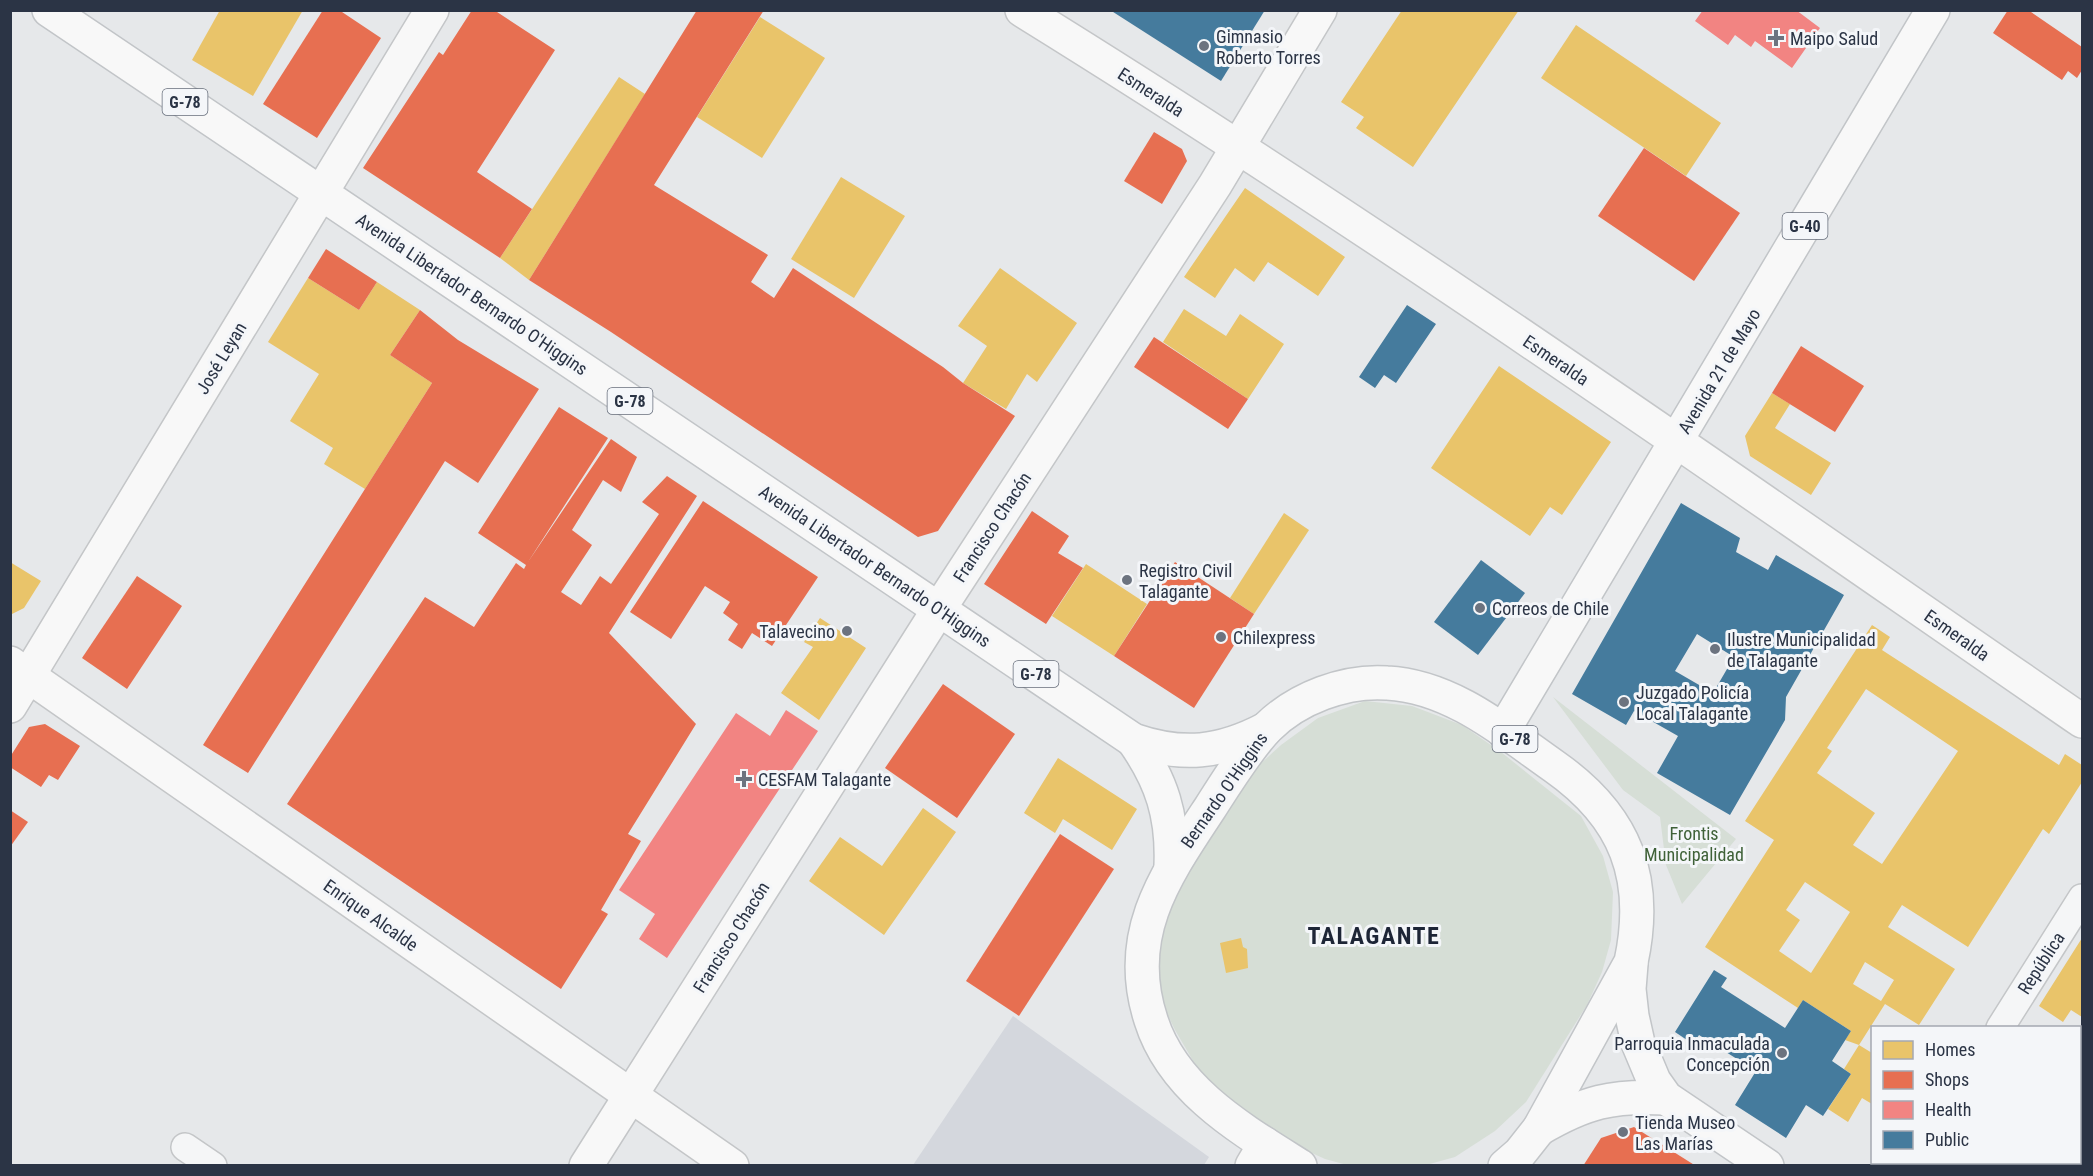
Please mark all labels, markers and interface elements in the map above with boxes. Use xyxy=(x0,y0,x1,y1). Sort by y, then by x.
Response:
place label: Gimnasio Roberto Torres xyxy=(1216,26,1321,68)
place label: Maipo Salud xyxy=(1790,28,1878,49)
marker: Maipo Salud xyxy=(1767,29,1785,47)
marker: Gimnasio Roberto Torres xyxy=(1197,39,1211,53)
street label: Esmeralda xyxy=(1114,63,1188,121)
road number: G-78 xyxy=(162,89,207,115)
street label: Avenida Libertador Bernardo O'Higgins xyxy=(352,209,592,379)
road number: G-40 xyxy=(1782,213,1828,239)
street label: Avenida 21 de Mayo xyxy=(1673,305,1765,437)
street label: José Leyan xyxy=(191,318,251,398)
street label: Esmeralda xyxy=(1519,330,1593,390)
road number: G-78 xyxy=(608,388,652,414)
street label: Francisco Chacón xyxy=(949,468,1035,586)
street label: Avenida Libertador Bernardo O'Higgins xyxy=(755,481,995,651)
place label: Registro Civil Talagante xyxy=(1139,560,1232,602)
marker: Registro Civil Talagante xyxy=(1120,573,1134,587)
place label: Correos de Chile xyxy=(1492,598,1609,619)
marker: Correos de Chile xyxy=(1473,601,1487,615)
street label: Esmeralda xyxy=(1920,605,1994,665)
place label: Talavecino xyxy=(759,621,835,642)
marker: Talavecino xyxy=(840,624,854,638)
place label: Chilexpress xyxy=(1233,627,1316,648)
place label: Ilustre Municipalidad de Talagante xyxy=(1727,629,1876,671)
marker: Chilexpress xyxy=(1214,630,1228,644)
marker: Ilustre Municipalidad de Talagante xyxy=(1708,642,1722,656)
road number: G-78 xyxy=(1014,661,1058,687)
place label: Juzgado Policía Local Talagante xyxy=(1636,682,1749,724)
marker: Juzgado Policía Local Talagante xyxy=(1617,695,1631,709)
road number: G-78 xyxy=(1492,726,1538,752)
street label: Bernardo O'Higgins xyxy=(1176,728,1272,852)
place label: CESFAM Talagante xyxy=(758,769,891,790)
marker: CESFAM Talagante xyxy=(735,770,753,788)
park label: Frontis Municipalidad xyxy=(1644,823,1744,865)
street label: Enrique Alcalde xyxy=(320,875,422,955)
street label: Francisco Chacón xyxy=(689,878,773,996)
district label: TALAGANTE xyxy=(1308,922,1440,950)
street label: República xyxy=(2013,928,2069,998)
legend xyxy=(1871,1026,2081,1164)
place label: Parroquia Inmaculada Concepción xyxy=(1614,1033,1770,1075)
text: Homes xyxy=(1925,1039,1975,1060)
marker: Parroquia Inmaculada Concepción xyxy=(1775,1046,1789,1060)
text: Shops xyxy=(1925,1069,1969,1090)
text: Health xyxy=(1925,1099,1971,1120)
place label: Tienda Museo Las Marías xyxy=(1635,1112,1735,1154)
marker: Tienda Museo Las Marías xyxy=(1616,1125,1630,1139)
text: Public xyxy=(1925,1129,1969,1150)

